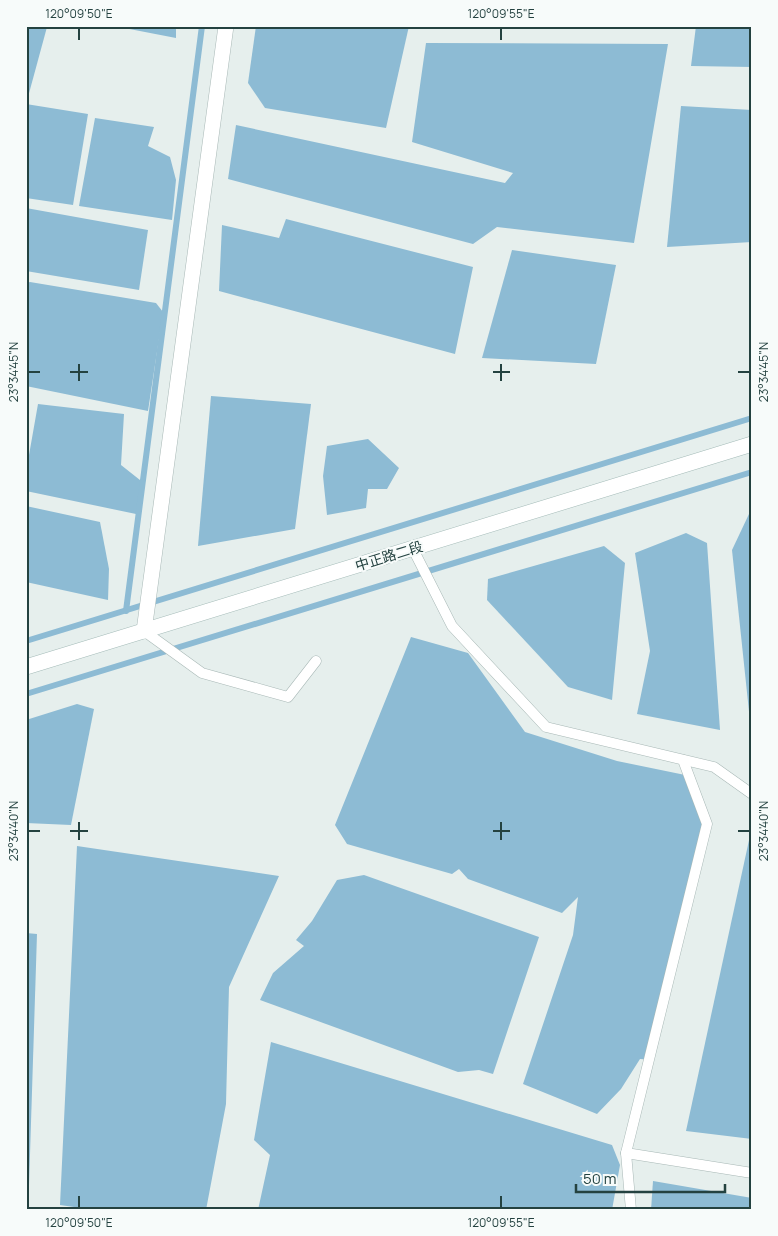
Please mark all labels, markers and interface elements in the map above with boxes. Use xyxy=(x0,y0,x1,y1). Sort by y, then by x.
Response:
text: 120°09'50"E xyxy=(45,5,113,22)
text: 120°09'55"E xyxy=(468,5,535,22)
text: 23°34'45"N xyxy=(5,342,22,402)
text: 23°34'45"N xyxy=(755,342,772,402)
street label: 中正路二段 xyxy=(353,536,425,575)
text: 23°34'40"N xyxy=(5,801,22,861)
text: 23°34'40"N xyxy=(755,801,772,861)
scale bar xyxy=(576,1161,724,1193)
text: 50 m xyxy=(583,1168,617,1189)
text: 120°09'50"E xyxy=(45,1214,113,1231)
text: 120°09'55"E xyxy=(468,1214,535,1231)

